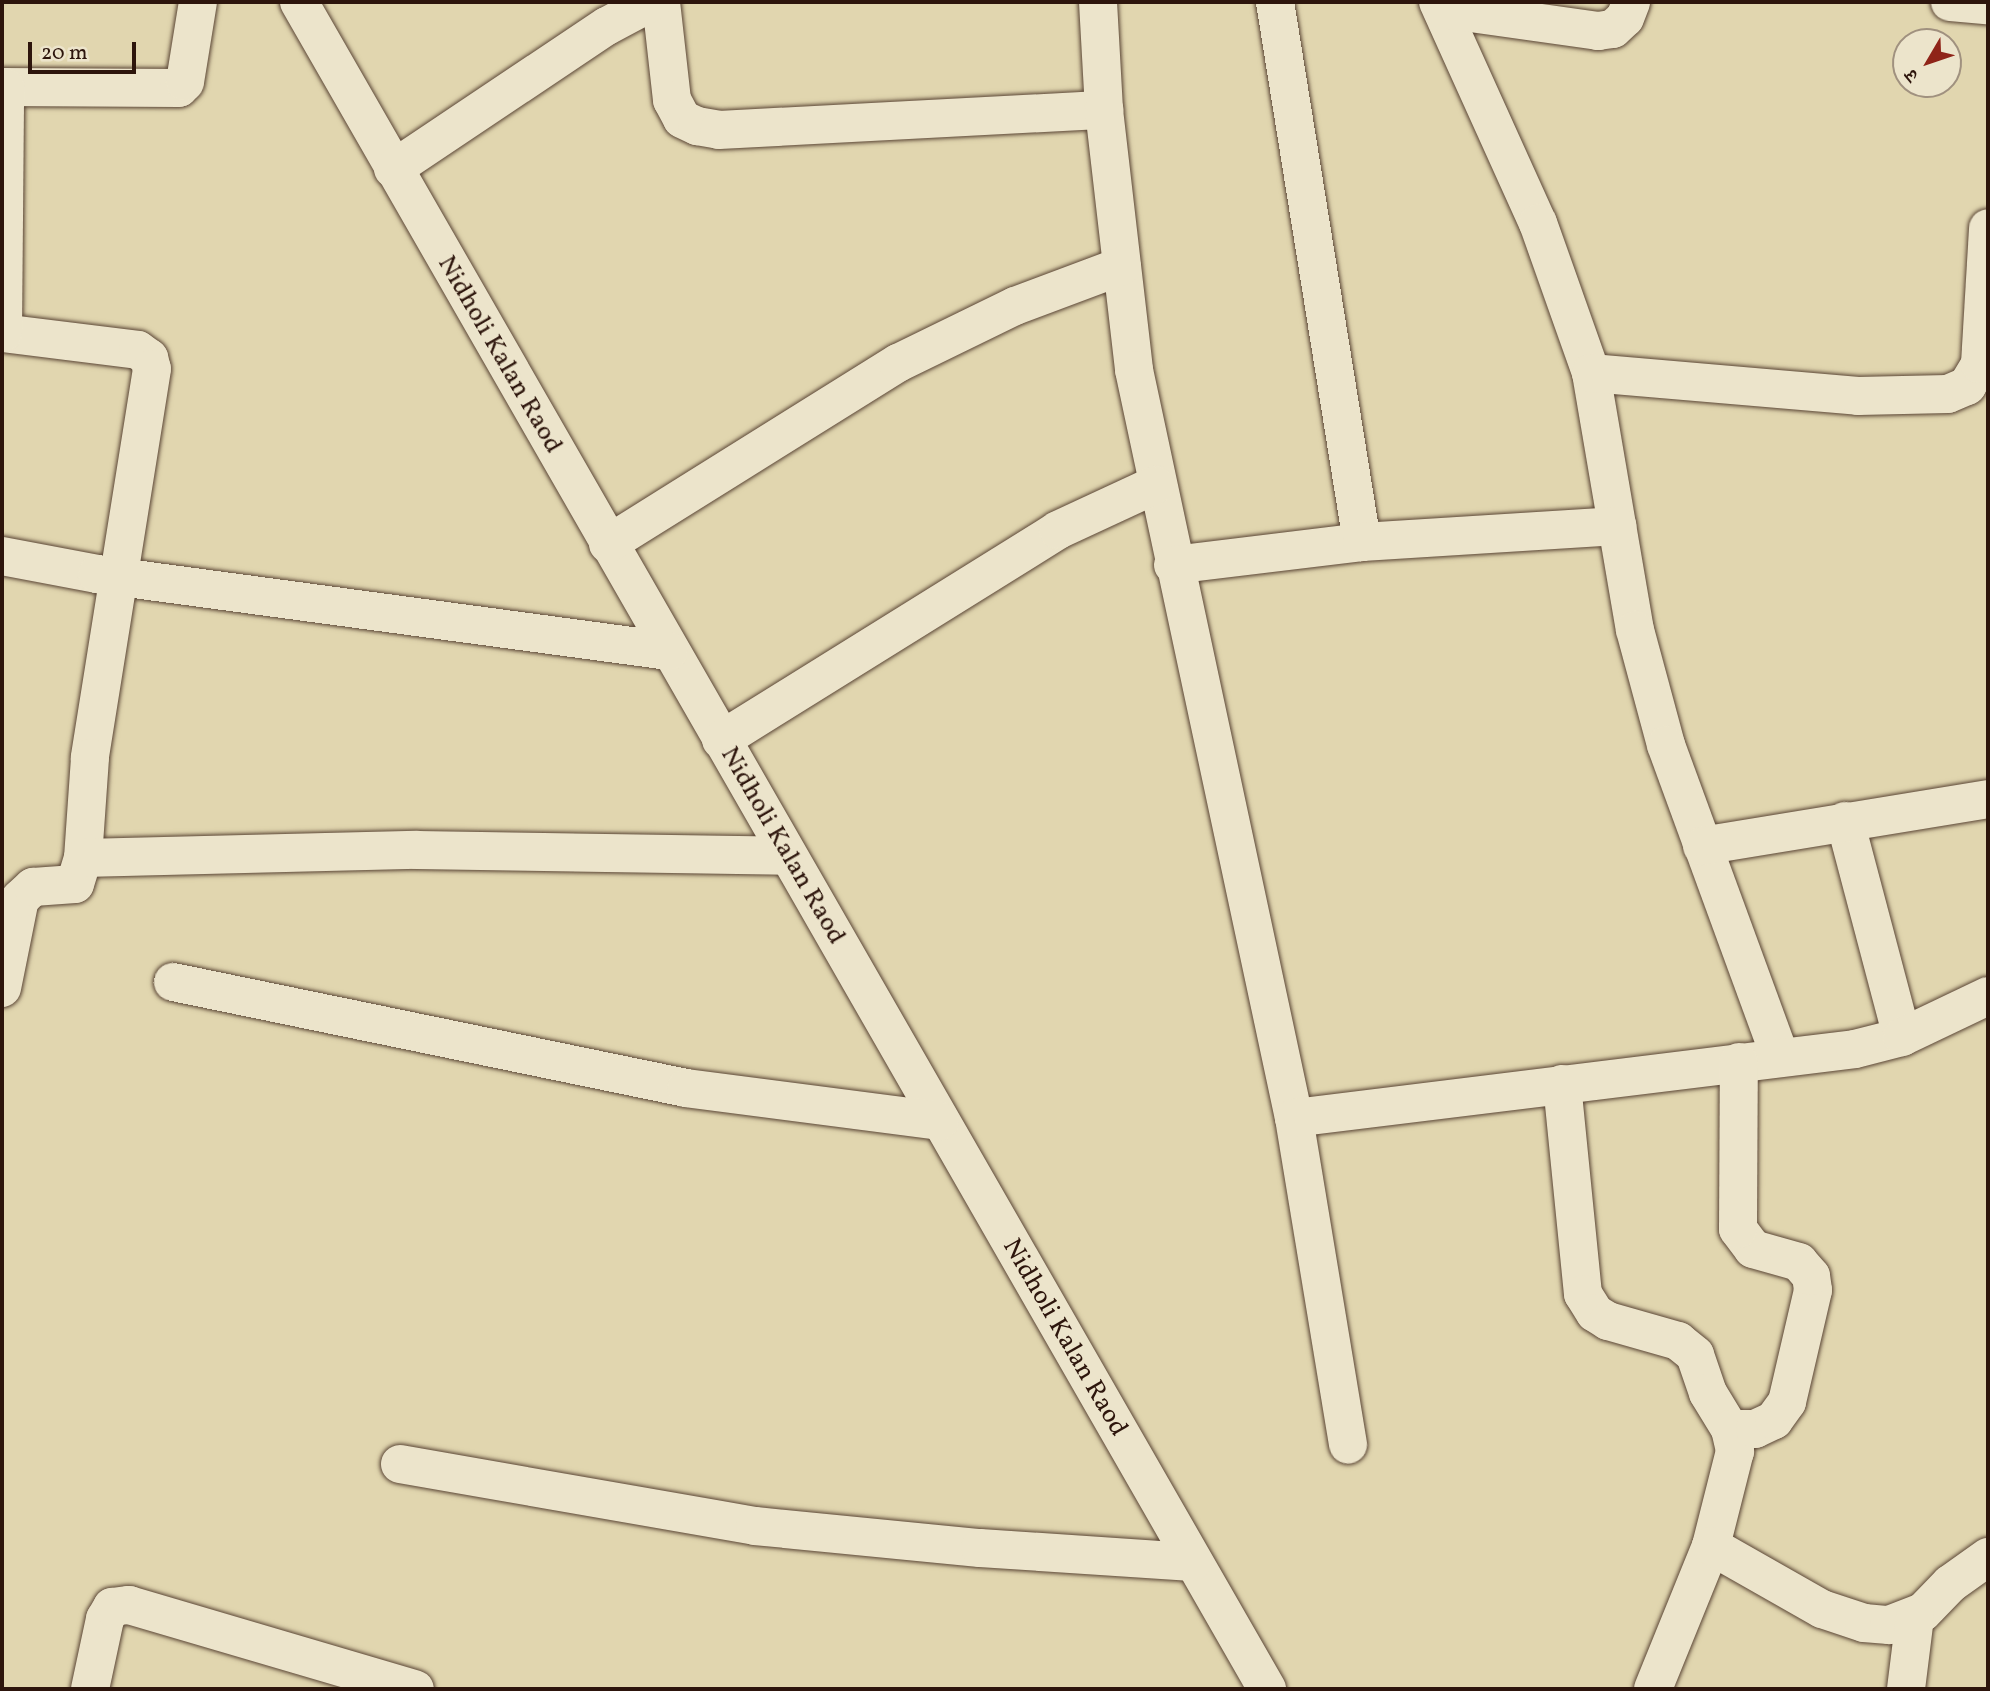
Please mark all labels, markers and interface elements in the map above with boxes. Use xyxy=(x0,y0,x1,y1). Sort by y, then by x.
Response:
scale bar xyxy=(32,28,140,72)
north arrow xyxy=(1892,28,1962,98)
text: 20 m xyxy=(41,39,87,68)
text: उ xyxy=(1899,63,1925,87)
street label: Nidholi Kalan Raod xyxy=(430,251,568,459)
street label: Nidholi Kalan Raod xyxy=(713,742,851,950)
street label: Nidholi Kalan Raod xyxy=(995,1234,1133,1442)

